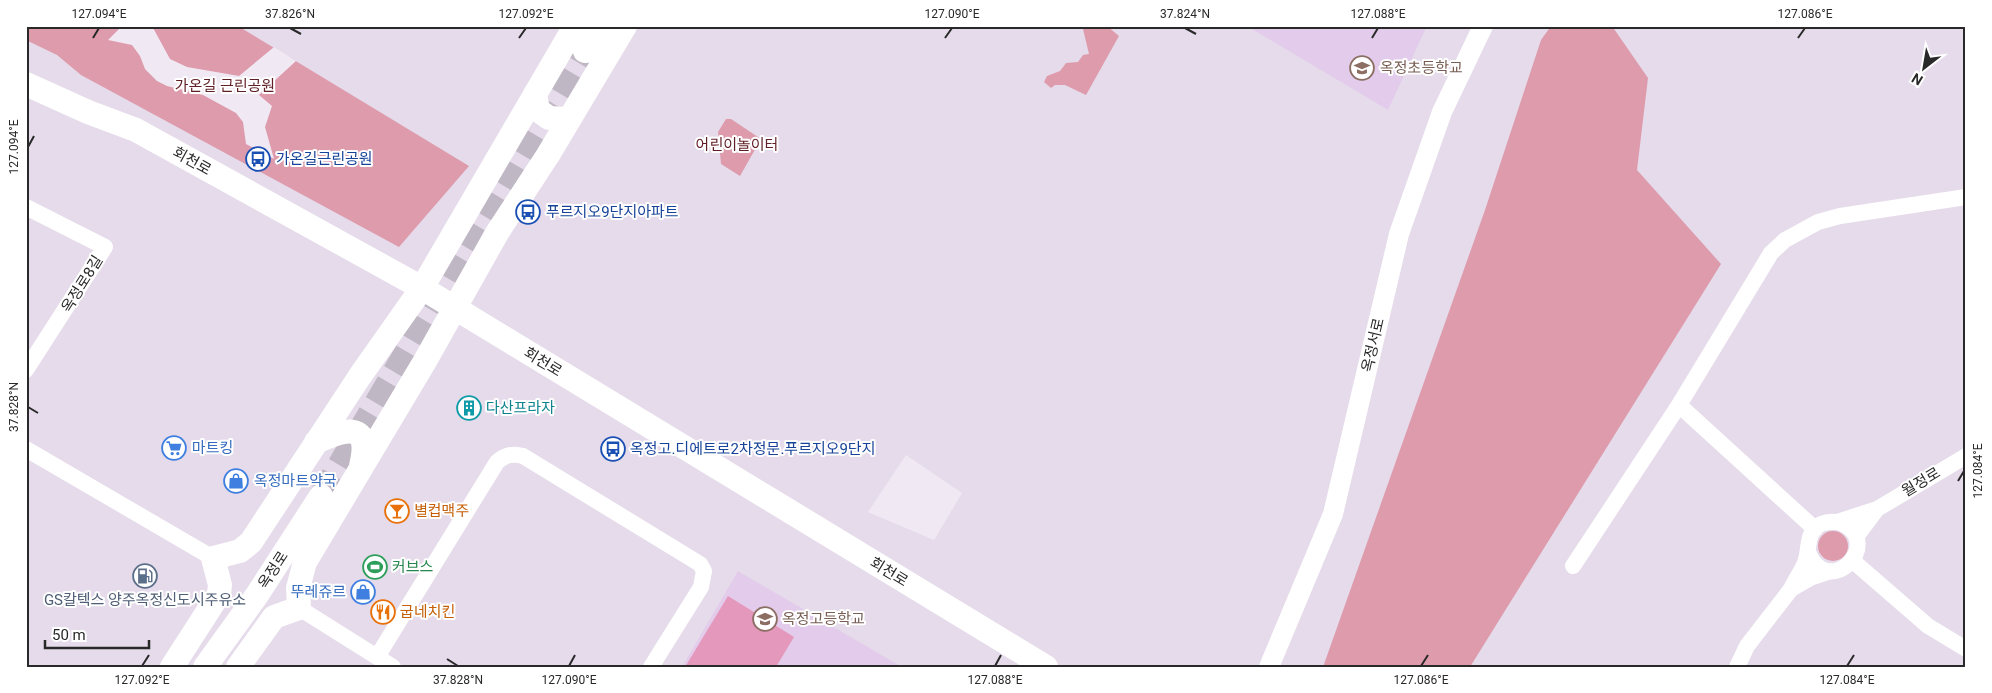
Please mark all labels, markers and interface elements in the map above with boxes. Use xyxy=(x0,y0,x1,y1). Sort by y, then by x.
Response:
text: 127.094°E xyxy=(72,7,127,21)
text: 37.826°N xyxy=(265,7,315,21)
text: 127.092°E xyxy=(499,7,554,21)
text: 127.090°E xyxy=(925,7,980,21)
text: 37.824°N xyxy=(1160,7,1210,21)
text: 127.088°E xyxy=(1351,7,1406,21)
text: 127.086°E xyxy=(1778,7,1833,21)
north arrow xyxy=(1900,42,1950,92)
school or university icon: 옥정초등학교 xyxy=(1349,55,1375,81)
place label: 옥정초등학교 xyxy=(1380,59,1463,77)
text: N xyxy=(1909,70,1926,89)
park label: 가온길 근린공원 xyxy=(175,77,275,95)
text: 127.094°E xyxy=(7,119,21,174)
park label: 어린이놀이터 xyxy=(696,136,778,154)
street label: 회천로 xyxy=(170,143,214,179)
bus stop icon: 가온길근린공원 xyxy=(245,146,271,172)
place label: 가온길근린공원 xyxy=(276,150,373,168)
bus stop icon: 푸르지오9단지아파트 xyxy=(515,199,541,225)
place label: 푸르지오9단지아파트 xyxy=(546,203,679,221)
street label: 옥정로8길 xyxy=(58,252,106,316)
street label: 옥정서로 xyxy=(1358,316,1388,374)
street label: 회천로 xyxy=(521,344,565,380)
text: 37.828°N xyxy=(7,382,21,432)
building icon: 다산프라자 xyxy=(456,395,482,421)
place label: 다산프라자 xyxy=(486,399,555,417)
supermarket icon: 마트킹 xyxy=(161,435,187,461)
bus stop icon: 옥정고.디에트로2차정문.푸르지오9단지 xyxy=(600,436,626,462)
place label: 마트킹 xyxy=(192,439,233,457)
place label: 옥정고.디에트로2차정문.푸르지오9단지 xyxy=(630,440,876,458)
text: 127.084°E xyxy=(1971,443,1985,498)
street label: 월정로 xyxy=(1899,464,1943,500)
shop icon: 옥정마트약국 xyxy=(223,468,249,494)
place label: 옥정마트약국 xyxy=(254,472,337,490)
bar icon: 별컵맥주 xyxy=(384,498,410,524)
place label: 별컵맥주 xyxy=(414,502,469,520)
street label: 옥정로 xyxy=(254,548,292,592)
sports icon: 커브스 xyxy=(362,554,388,580)
street label: 회천로 xyxy=(867,554,911,590)
place label: 커브스 xyxy=(392,558,434,576)
fuel station icon: GS칼텍스 양주옥정신도시주유소 xyxy=(132,563,158,589)
shop icon: 뚜레쥬르 xyxy=(350,579,376,605)
place label: 뚜레쥬르 xyxy=(291,583,346,601)
place label: GS칼텍스 양주옥정신도시주유소 xyxy=(44,591,246,609)
restaurant icon: 굽네치킨 xyxy=(370,599,396,625)
place label: 굽네치킨 xyxy=(400,603,455,621)
school or university icon: 옥정고등학교 xyxy=(752,606,778,632)
place label: 옥정고등학교 xyxy=(782,610,865,628)
scale bar xyxy=(45,618,149,650)
text: 50 m xyxy=(52,626,86,644)
text: 127.092°E xyxy=(115,673,170,687)
text: 37.828°N xyxy=(433,673,483,687)
text: 127.090°E xyxy=(542,673,597,687)
text: 127.088°E xyxy=(968,673,1023,687)
text: 127.086°E xyxy=(1394,673,1449,687)
text: 127.084°E xyxy=(1820,673,1875,687)

